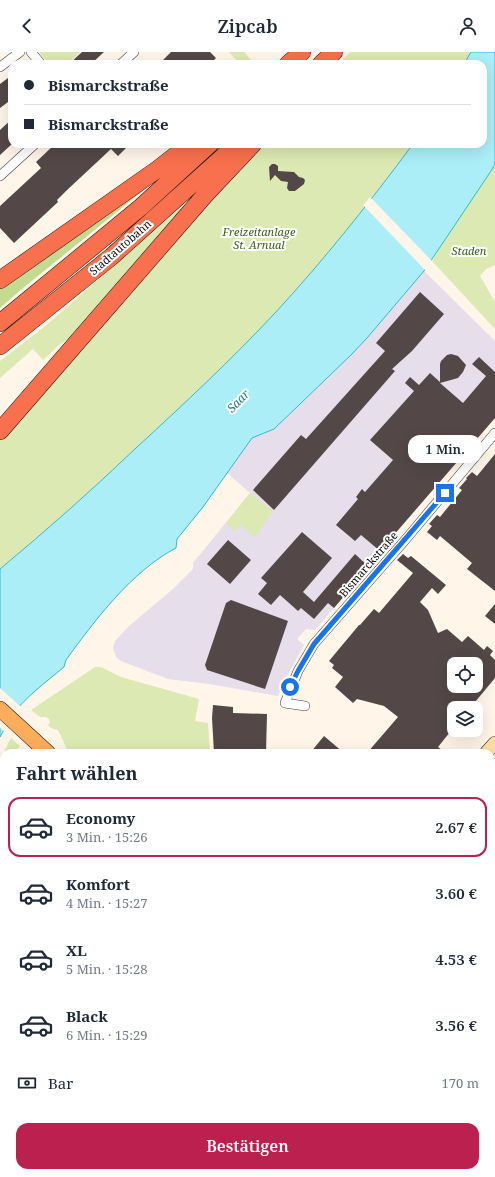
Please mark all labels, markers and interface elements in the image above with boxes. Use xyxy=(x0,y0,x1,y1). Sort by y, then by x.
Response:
text: Zipcab xyxy=(217,14,278,38)
icon: back xyxy=(16,15,38,37)
icon: person xyxy=(457,15,479,37)
text: Bismarckstraße xyxy=(48,75,169,95)
text: Bismarckstraße xyxy=(48,114,169,134)
street label: Stadtautobahn xyxy=(86,216,154,278)
park label: Freizeitanlage St. Arnual xyxy=(222,224,296,252)
park label: Staden xyxy=(452,243,487,258)
water label: Saar xyxy=(223,385,253,416)
callout: 1 Min. xyxy=(408,435,482,463)
text: 1 Min. xyxy=(425,440,465,458)
route end xyxy=(436,484,454,502)
street label: Bismarckstraße xyxy=(335,528,401,600)
map controls xyxy=(447,657,483,737)
button: locate xyxy=(447,657,483,693)
route start xyxy=(281,678,299,696)
button: layers xyxy=(447,701,483,737)
text: Fahrt wählen xyxy=(16,761,138,785)
text: Economy xyxy=(66,808,135,828)
icon: car xyxy=(18,809,54,845)
text: 2.67 € xyxy=(435,817,477,837)
text: 3 Min. · 15:26 xyxy=(66,828,147,846)
text: Komfort xyxy=(66,874,130,894)
icon: car xyxy=(18,875,54,911)
text: 3.60 € xyxy=(435,883,477,903)
text: 4 Min. · 15:27 xyxy=(66,894,147,912)
text: XL xyxy=(66,940,87,960)
icon: car xyxy=(18,941,54,977)
text: 4.53 € xyxy=(435,949,477,969)
text: 5 Min. · 15:28 xyxy=(66,960,147,978)
text: Black xyxy=(66,1006,108,1026)
icon: car xyxy=(18,1007,54,1043)
text: 3.56 € xyxy=(435,1015,477,1035)
text: 6 Min. · 15:29 xyxy=(66,1026,147,1044)
icon: cash xyxy=(16,1072,38,1094)
text: Bar xyxy=(48,1073,73,1093)
text: 170 m xyxy=(442,1074,479,1092)
button: Bestätigen xyxy=(16,1123,479,1169)

